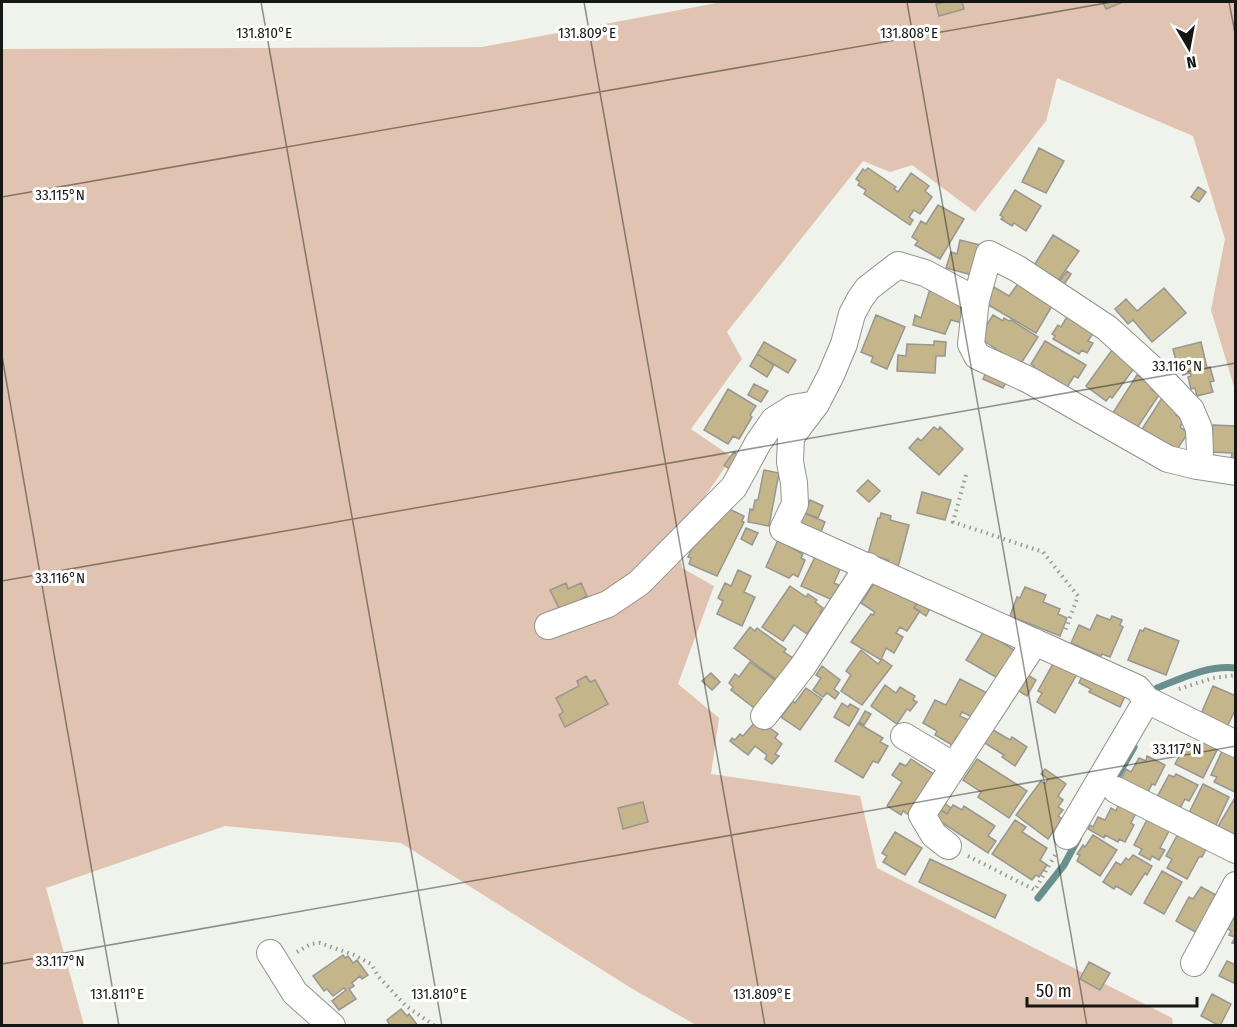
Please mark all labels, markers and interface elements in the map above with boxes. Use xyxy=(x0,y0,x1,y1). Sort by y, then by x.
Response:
north arrow xyxy=(1159,18,1219,78)
text: 131.810°E xyxy=(236,24,292,42)
text: 131.809°E xyxy=(558,24,616,42)
text: 131.808°E xyxy=(880,24,938,42)
text: N xyxy=(1185,52,1198,72)
text: 33.115°N xyxy=(35,186,85,204)
text: 33.116°N xyxy=(1152,357,1202,375)
text: 33.116°N xyxy=(35,569,85,587)
text: 33.117°N xyxy=(1152,740,1202,758)
text: 33.117°N xyxy=(35,952,85,970)
scale bar xyxy=(1027,970,1196,1008)
text: 50 m xyxy=(1036,980,1072,1002)
text: 131.811°E xyxy=(90,985,144,1003)
text: 131.810°E xyxy=(411,985,467,1003)
text: 131.809°E xyxy=(733,985,791,1003)

